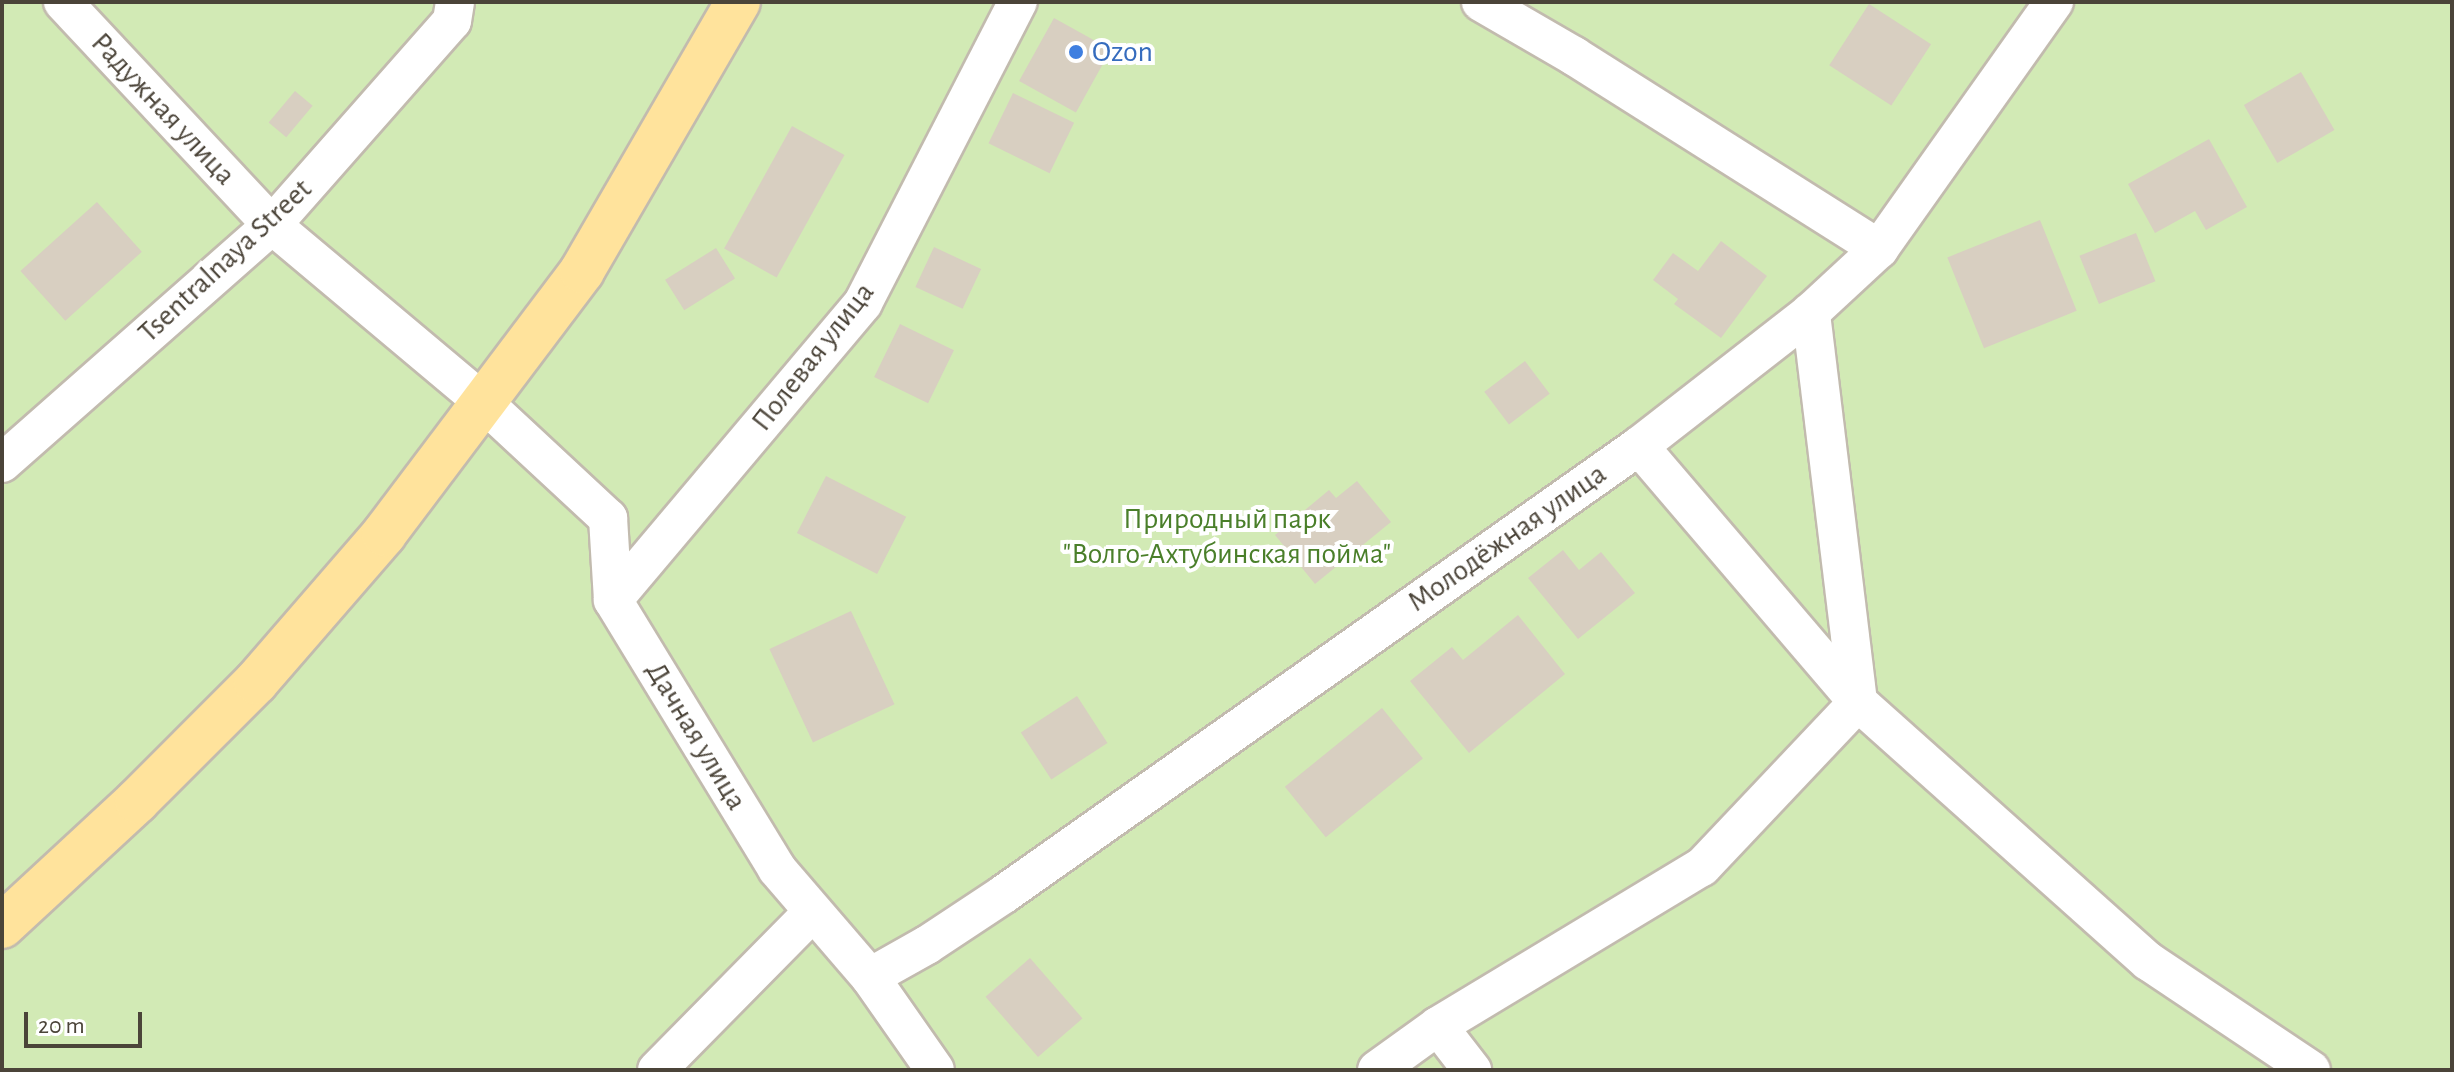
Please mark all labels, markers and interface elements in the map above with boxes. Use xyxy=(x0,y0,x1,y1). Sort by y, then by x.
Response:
street label: Радужная улица xyxy=(83,25,243,193)
place label: Ozon xyxy=(1092,34,1153,70)
marker: Ozon xyxy=(1067,43,1085,61)
street label: Tsentralnaya Street xyxy=(131,171,319,351)
street label: Полевая улица xyxy=(744,275,882,439)
street label: Молодёжная улица xyxy=(1401,456,1613,620)
park label: Природный парк "Волго-Ахтубинская пойма" xyxy=(1063,501,1391,572)
street label: Дачная улица xyxy=(638,655,754,817)
scale bar xyxy=(28,996,146,1046)
text: 20 m xyxy=(38,1014,85,1038)

